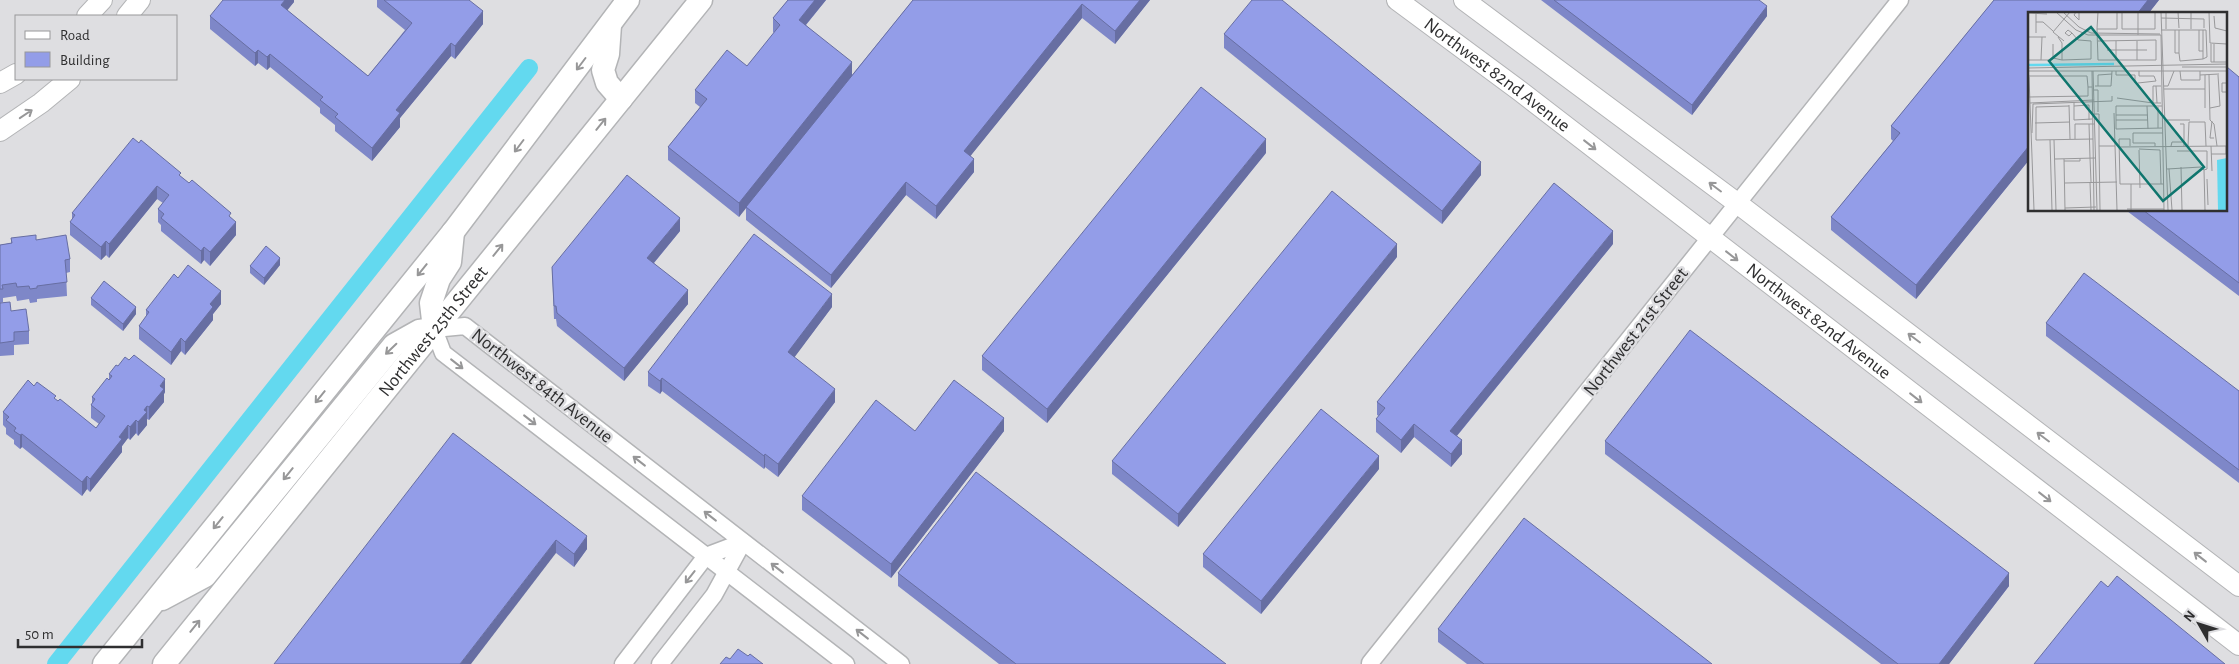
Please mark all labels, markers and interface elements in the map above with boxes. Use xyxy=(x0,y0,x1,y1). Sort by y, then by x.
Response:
inset map xyxy=(2028,12,2226,211)
street label: Northwest 82nd Avenue xyxy=(1421,14,1574,135)
legend xyxy=(15,15,178,80)
text: Road xyxy=(60,28,90,43)
text: Building xyxy=(60,53,110,68)
one-way arrow xyxy=(576,57,586,71)
one-way arrow xyxy=(19,109,33,119)
one-way arrow xyxy=(595,118,606,131)
one-way arrow xyxy=(514,139,524,153)
one-way arrow xyxy=(1583,140,1597,150)
one-way arrow xyxy=(1708,182,1722,192)
one-way arrow xyxy=(493,244,504,257)
one-way arrow xyxy=(1725,250,1738,261)
street label: Northwest 82nd Avenue xyxy=(1743,260,1895,383)
street label: Northwest 25th Street xyxy=(375,262,491,400)
one-way arrow xyxy=(417,263,428,276)
street label: Northwest 21st Street xyxy=(1580,264,1692,400)
street label: Northwest 84th Avenue xyxy=(468,325,616,447)
one-way arrow xyxy=(1908,333,1921,344)
one-way arrow xyxy=(384,343,397,355)
one-way arrow xyxy=(450,358,463,369)
one-way arrow xyxy=(315,390,326,403)
one-way arrow xyxy=(1909,392,1922,403)
one-way arrow xyxy=(523,415,536,426)
one-way arrow xyxy=(2037,431,2050,442)
one-way arrow xyxy=(633,455,646,466)
one-way arrow xyxy=(282,467,293,480)
one-way arrow xyxy=(2038,491,2051,502)
one-way arrow xyxy=(704,511,717,522)
one-way arrow xyxy=(213,516,224,529)
one-way arrow xyxy=(2194,551,2207,562)
one-way arrow xyxy=(771,563,784,574)
one-way arrow xyxy=(685,571,696,584)
north arrow xyxy=(2174,599,2224,649)
text: N xyxy=(2181,608,2198,625)
scale bar xyxy=(18,616,141,648)
one-way arrow xyxy=(190,620,201,633)
text: 50 m xyxy=(25,627,54,642)
one-way arrow xyxy=(855,629,869,639)

